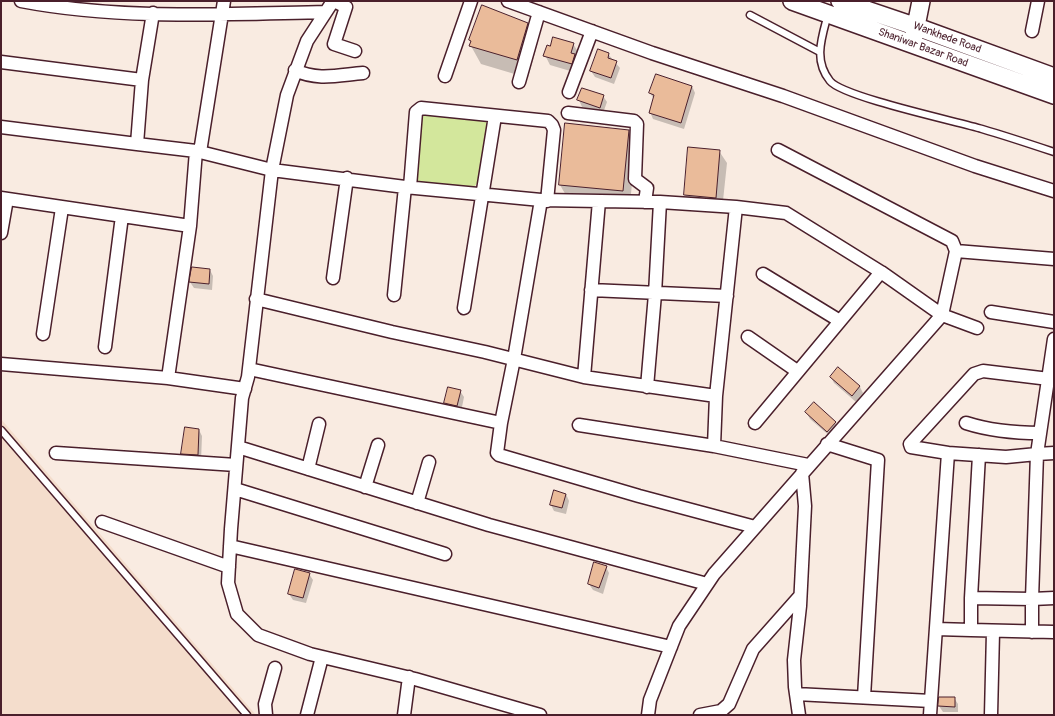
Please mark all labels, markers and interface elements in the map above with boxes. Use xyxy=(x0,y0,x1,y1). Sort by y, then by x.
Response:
street label: Wankhede Road xyxy=(911,20,983,56)
street label: Shaniwar Bazar Road xyxy=(876,26,970,70)

